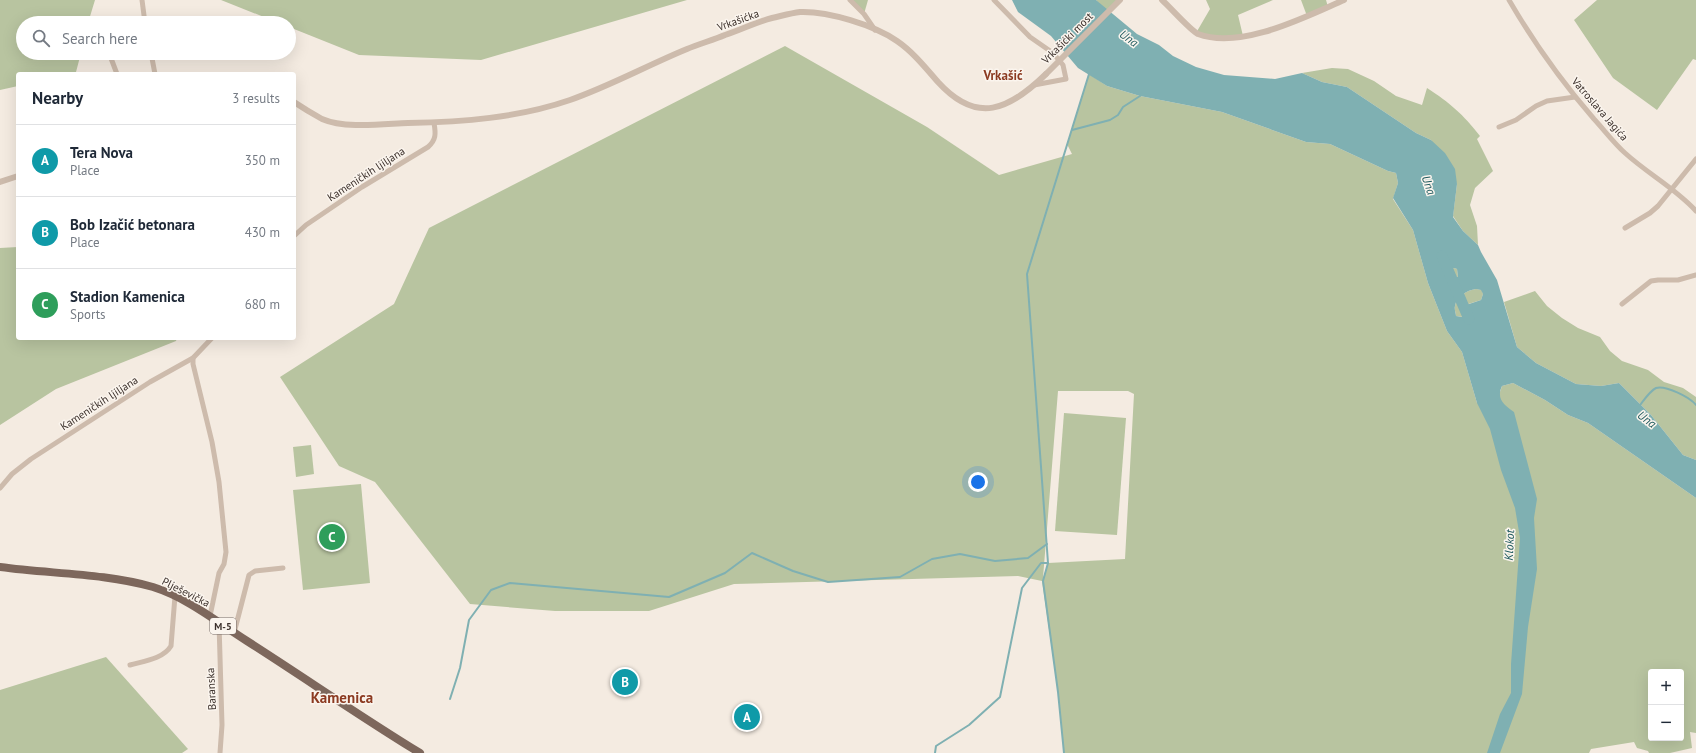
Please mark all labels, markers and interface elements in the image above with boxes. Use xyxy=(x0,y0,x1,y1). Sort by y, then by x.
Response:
street label: Vrkašićka xyxy=(714,6,761,34)
street label: Vrkašićki most xyxy=(1038,9,1096,67)
search box xyxy=(16,16,296,60)
water label: Una xyxy=(1117,26,1141,50)
icon: search xyxy=(30,27,52,49)
text: Search here xyxy=(62,29,138,48)
district label: Vrkašić xyxy=(982,67,1023,84)
street label: Vatroslava Jagića xyxy=(1568,74,1631,144)
text: Nearby xyxy=(32,87,83,109)
text: 3 results xyxy=(232,90,280,107)
text: Tera Nova xyxy=(70,143,133,162)
street label: Kameničkih ljiljana xyxy=(325,144,407,204)
text: A xyxy=(41,152,49,169)
text: 350 m xyxy=(245,152,280,169)
text: Place xyxy=(70,162,100,179)
water label: Una xyxy=(1419,173,1439,197)
text: Bob Izačić betonara xyxy=(70,215,195,234)
text: B xyxy=(41,224,49,241)
text: 430 m xyxy=(245,224,280,241)
text: Place xyxy=(70,234,100,251)
text: Stadion Kamenica xyxy=(70,287,185,306)
text: C xyxy=(41,296,49,313)
text: 680 m xyxy=(245,296,280,313)
text: Sports xyxy=(70,306,106,323)
street label: Kameničkih ljiljana xyxy=(58,373,140,433)
water label: Una xyxy=(1635,407,1659,431)
your location xyxy=(968,472,988,492)
pin: C xyxy=(319,522,345,552)
water label: Klokot xyxy=(1501,528,1517,561)
street label: Plješevička xyxy=(160,574,212,610)
road number: M-5 xyxy=(210,618,236,634)
street label: Baranska xyxy=(203,667,219,711)
pin: B xyxy=(612,667,638,697)
map controls xyxy=(1648,669,1684,741)
button: + xyxy=(1648,669,1684,705)
district label: Kamenica xyxy=(311,688,373,707)
pin: A xyxy=(734,702,760,732)
button: − xyxy=(1648,705,1684,741)

